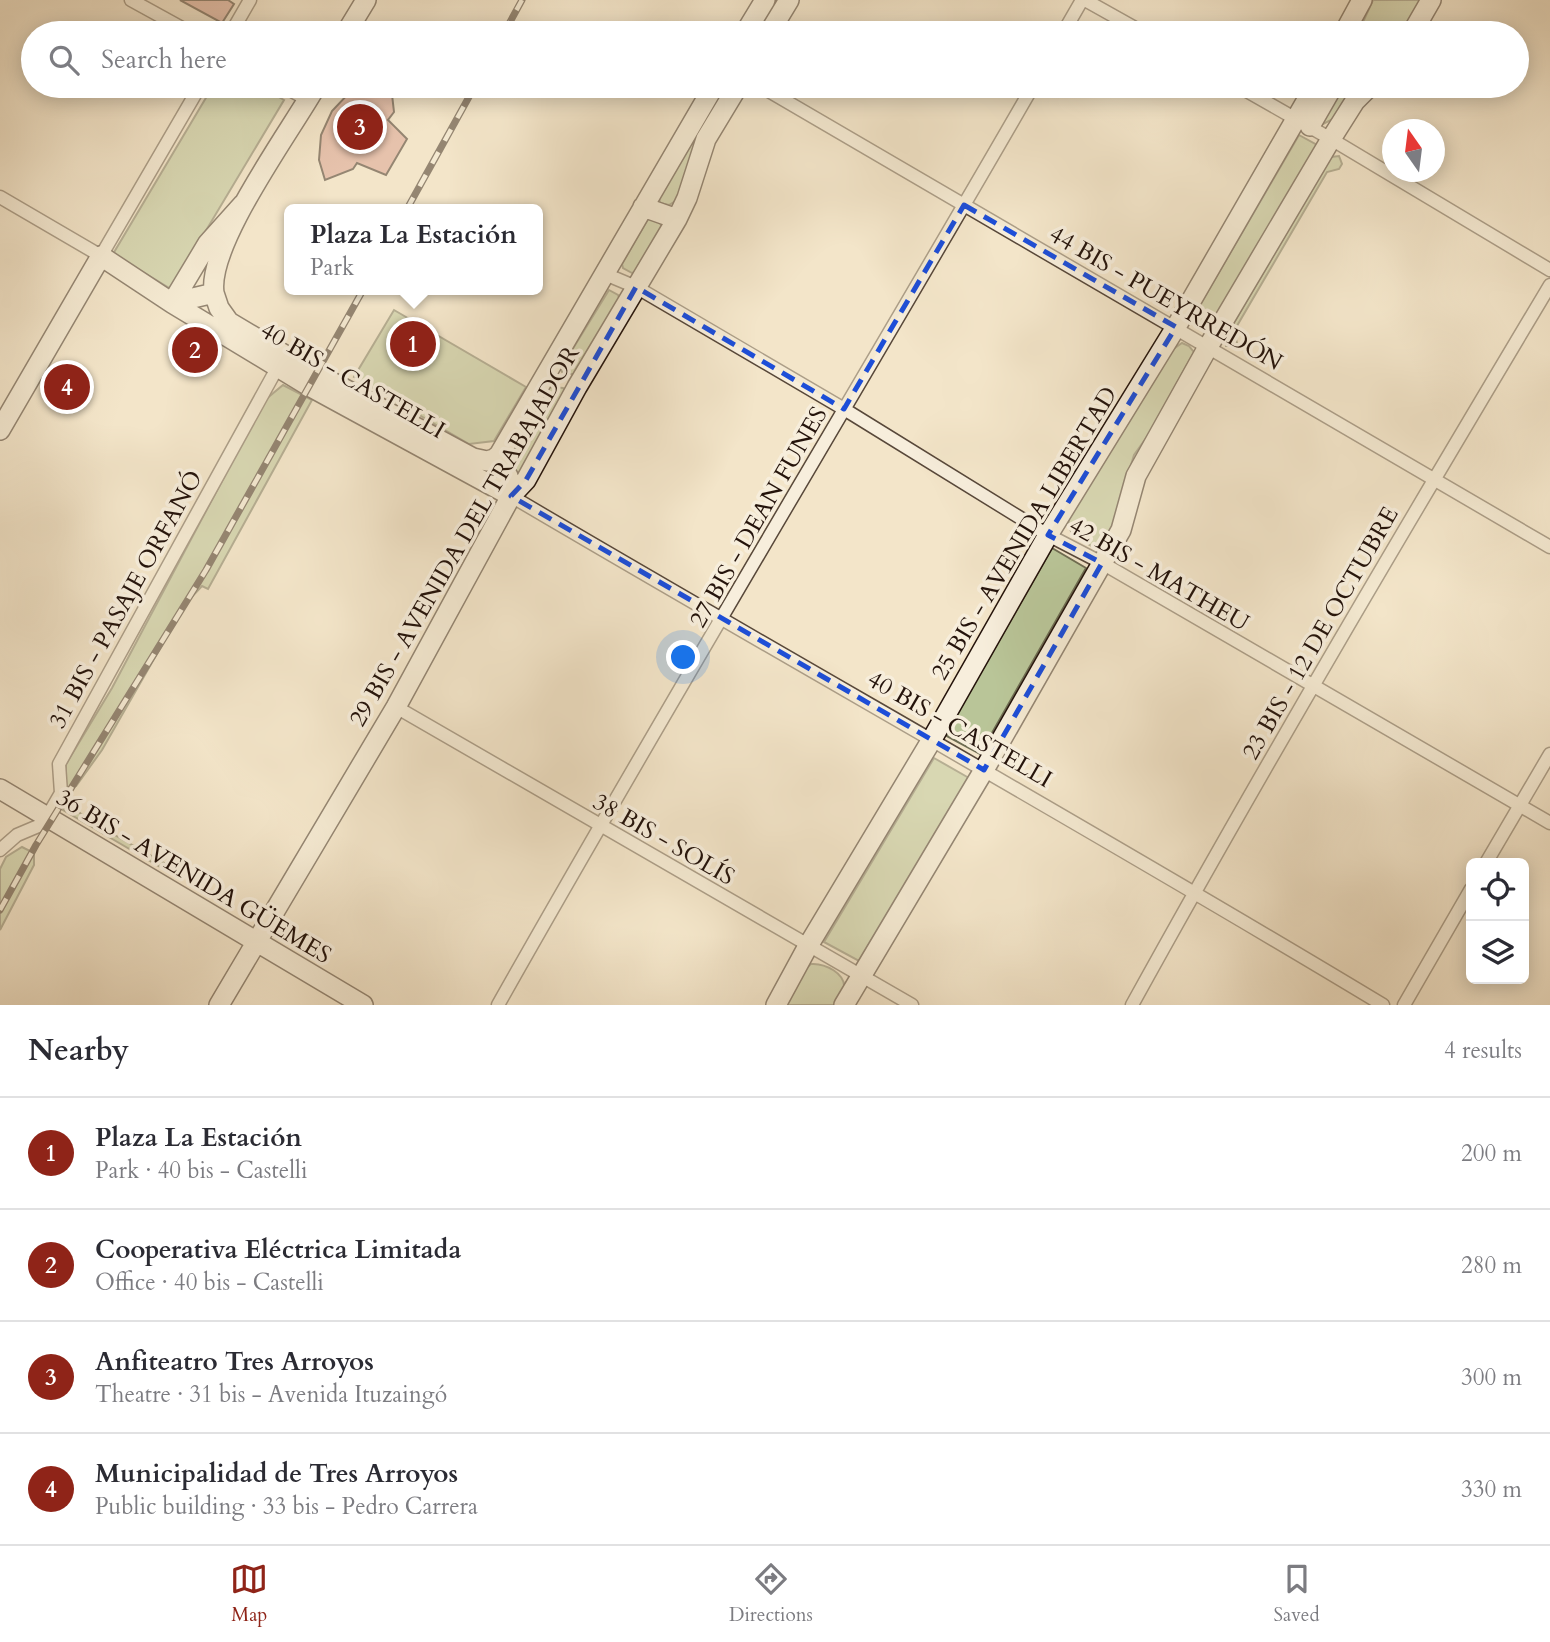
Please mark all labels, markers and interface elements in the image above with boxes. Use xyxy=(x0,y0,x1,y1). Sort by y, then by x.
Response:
search box xyxy=(21,21,1529,98)
icon: search xyxy=(45,41,83,79)
text: Search here xyxy=(101,42,227,77)
pin: 3 xyxy=(337,101,383,153)
north arrow xyxy=(1382,119,1445,182)
popup xyxy=(284,204,543,295)
text: Plaza La Estación xyxy=(310,217,517,252)
street label: 44 BIS - PUEYRREDÓN xyxy=(1043,218,1289,379)
text: Park xyxy=(310,252,354,283)
street label: 40 BIS - CASTELLI xyxy=(254,314,451,447)
pin: 1 xyxy=(390,318,436,370)
pin: 2 xyxy=(172,324,218,376)
street label: 29 BIS - AVENIDA DEL TRABAJADOR xyxy=(342,340,588,733)
pin: 4 xyxy=(44,361,90,413)
street label: 25 BIS - AVENIDA LIBERTAD xyxy=(924,380,1125,686)
street label: 27 BIS - DEAN FUNES xyxy=(682,401,835,634)
street label: 31 BIS - PASAJE ORFANÓ xyxy=(41,465,210,734)
street label: 23 BIS - 12 DE OCTUBRE xyxy=(1234,501,1406,766)
street label: 42 BIS - MATHEU xyxy=(1063,509,1255,640)
your location xyxy=(666,640,700,674)
street label: 40 BIS - CASTELLI xyxy=(861,663,1058,796)
street label: 36 BIS - AVENIDA GÜEMES xyxy=(50,781,337,972)
street label: 38 BIS - SOLÍS xyxy=(587,785,741,893)
map controls xyxy=(1466,858,1529,984)
button: locate xyxy=(1466,858,1529,921)
button: layers xyxy=(1466,921,1529,984)
text: Nearby xyxy=(28,1030,129,1071)
text: 4 results xyxy=(1444,1035,1522,1066)
text: Plaza La Estación xyxy=(95,1120,302,1155)
text: 1 xyxy=(45,1138,57,1169)
text: 200 m xyxy=(1461,1138,1522,1169)
text: Park · 40 bis - Castelli xyxy=(95,1155,307,1186)
text: Cooperativa Eléctrica Limitada xyxy=(95,1232,461,1267)
text: 2 xyxy=(45,1250,57,1281)
text: 280 m xyxy=(1461,1250,1522,1281)
text: Office · 40 bis - Castelli xyxy=(95,1267,324,1298)
text: Anfiteatro Tres Arroyos xyxy=(95,1344,374,1379)
text: 3 xyxy=(45,1362,57,1393)
text: 300 m xyxy=(1461,1362,1522,1393)
text: Theatre · 31 bis - Avenida Ituzaingó xyxy=(95,1379,447,1410)
text: Municipalidad de Tres Arroyos xyxy=(95,1456,458,1491)
text: 4 xyxy=(45,1474,57,1505)
text: 330 m xyxy=(1461,1474,1522,1505)
text: Public building · 33 bis - Pedro Carrera xyxy=(95,1491,478,1522)
tab: Map xyxy=(230,1560,268,1628)
tab: Directions xyxy=(729,1560,813,1628)
tab: Saved xyxy=(1274,1560,1320,1628)

